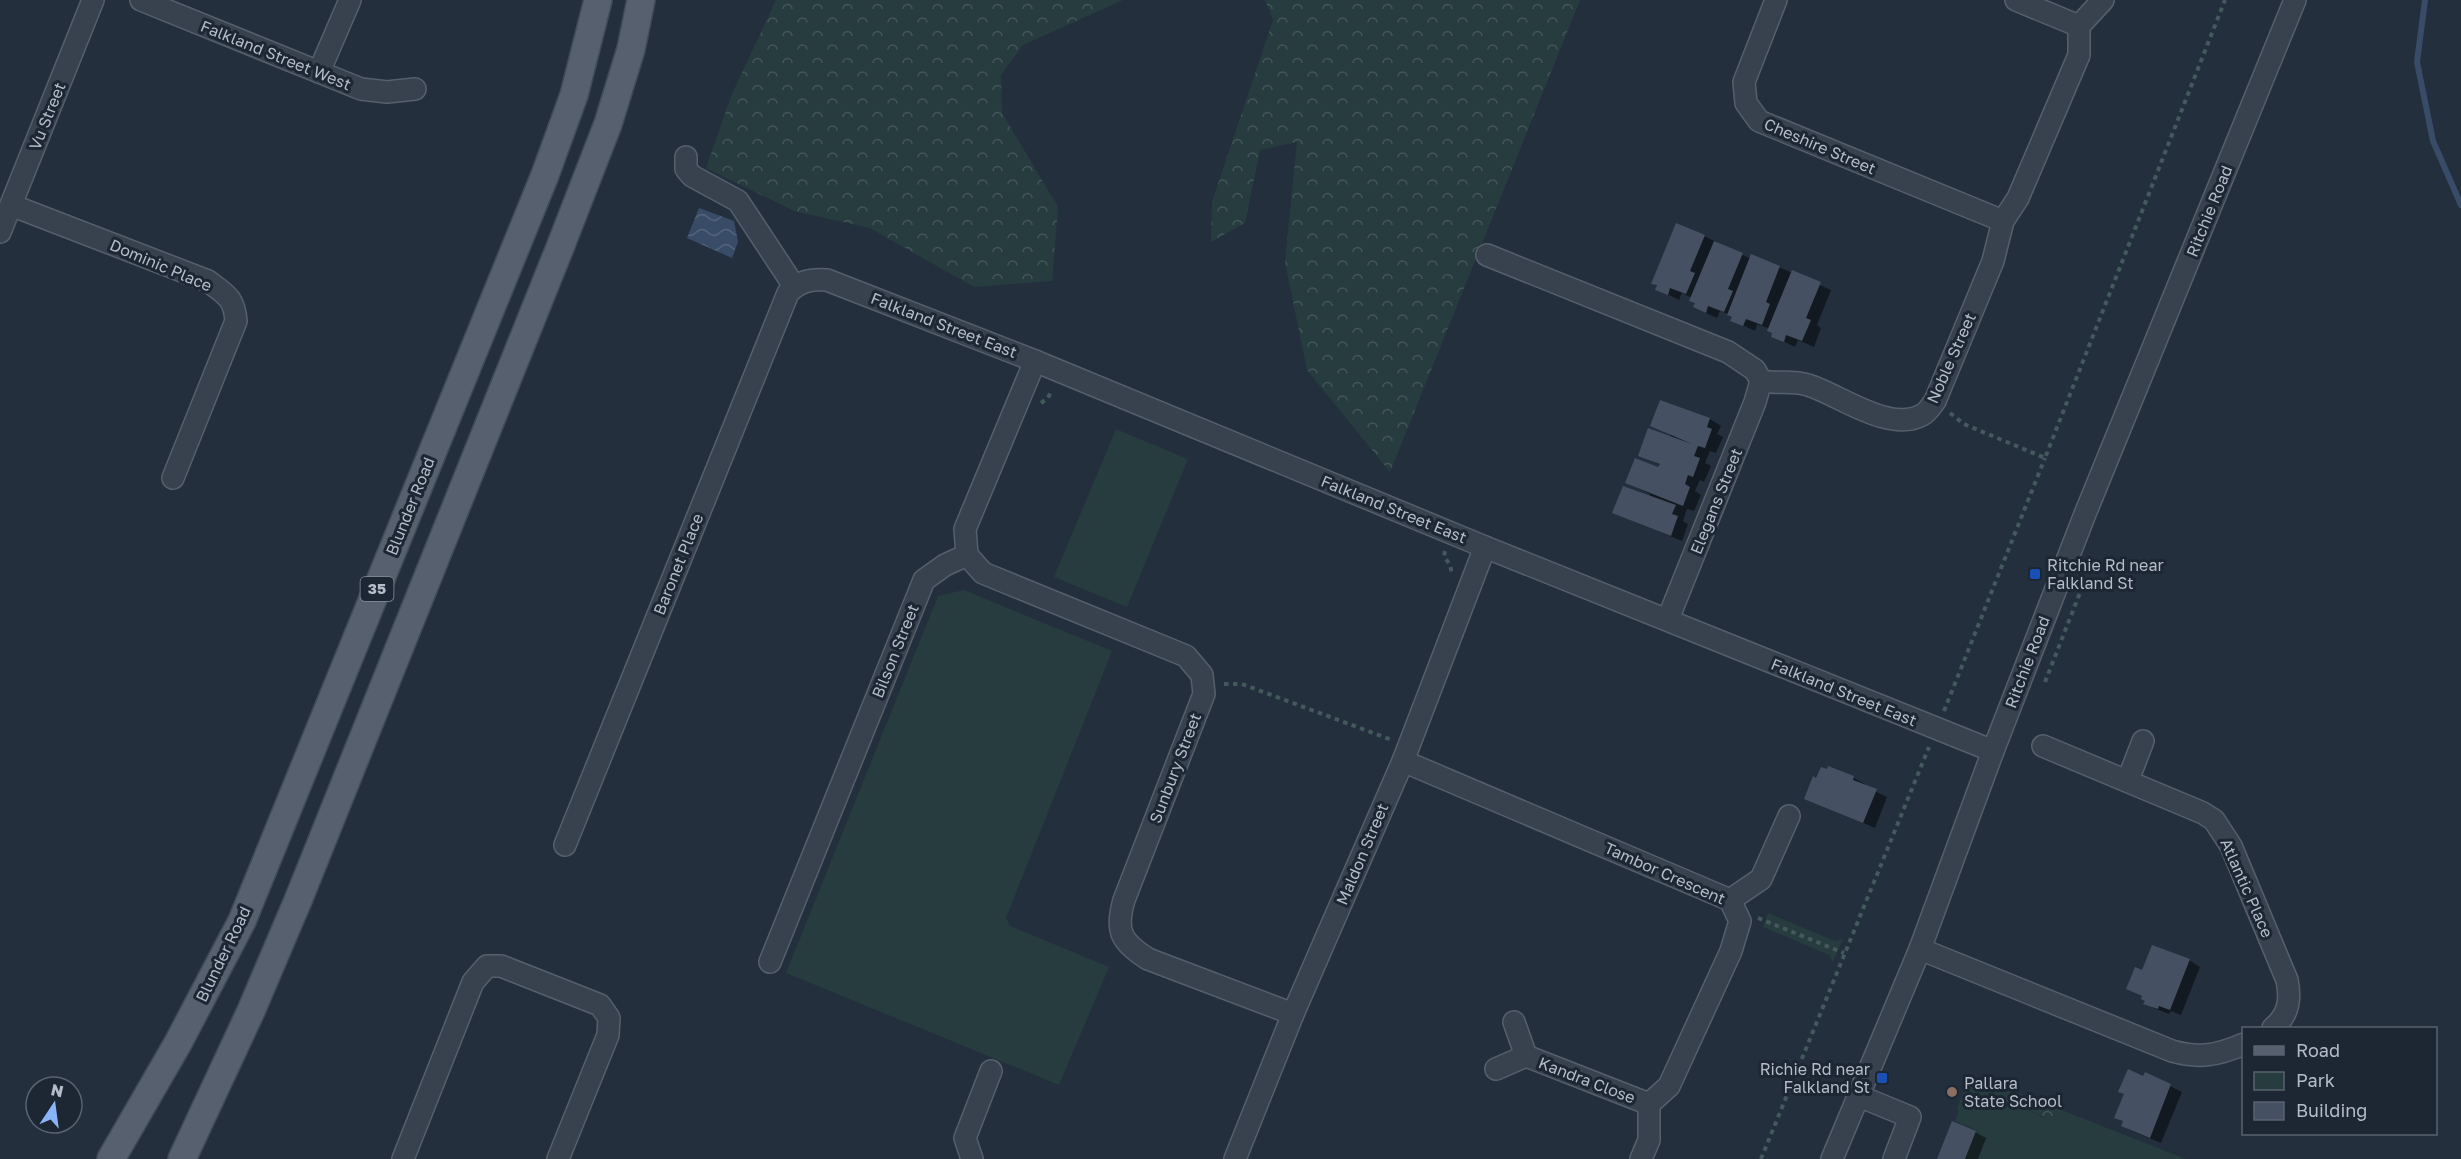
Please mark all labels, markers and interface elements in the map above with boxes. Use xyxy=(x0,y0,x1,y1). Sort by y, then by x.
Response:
street label: Falkland Street West xyxy=(198,16,354,94)
street label: Vu Street xyxy=(24,79,70,153)
street label: Cheshire Street xyxy=(1761,113,1879,179)
street label: Ritchie Road xyxy=(2182,162,2236,260)
street label: Dominic Place xyxy=(107,235,215,295)
street label: Falkland Street East xyxy=(868,288,1020,362)
street label: Noble Street xyxy=(1922,310,1980,406)
street label: Elegans Street xyxy=(1686,445,1746,557)
street label: Blunder Road xyxy=(381,454,439,558)
street label: Falkland Street East xyxy=(1318,471,1470,547)
street label: Baronet Place xyxy=(649,510,707,618)
place label: Ritchie Rd near Falkland St xyxy=(2047,555,2164,593)
marker: Ritchie Rd near Falkland St xyxy=(2028,567,2042,581)
road number: 35 xyxy=(360,577,394,601)
street label: Bilson Street xyxy=(867,601,923,701)
street label: Ritchie Road xyxy=(2000,613,2054,711)
street label: Falkland Street East xyxy=(1768,654,1920,730)
street label: Sunbury Street xyxy=(1145,710,1205,826)
street label: Maldon Street xyxy=(1332,800,1392,908)
street label: Atlantic Place xyxy=(2216,835,2278,941)
street label: Tambor Crescent xyxy=(1601,837,1729,909)
street label: Blunder Road xyxy=(191,903,255,1005)
legend xyxy=(2242,1027,2437,1135)
text: Road xyxy=(2296,1039,2340,1061)
street label: Kandra Close xyxy=(1536,1052,1638,1108)
place label: Richie Rd near Falkland St xyxy=(1760,1059,1870,1097)
text: Park xyxy=(2296,1069,2335,1091)
marker: Richie Rd near Falkland St xyxy=(1875,1071,1889,1085)
place label: Pallara State School xyxy=(1964,1073,2062,1111)
north arrow xyxy=(24,1075,84,1135)
text: N xyxy=(49,1079,66,1101)
marker: Pallara State School xyxy=(1945,1085,1959,1099)
text: Building xyxy=(2296,1099,2367,1121)

